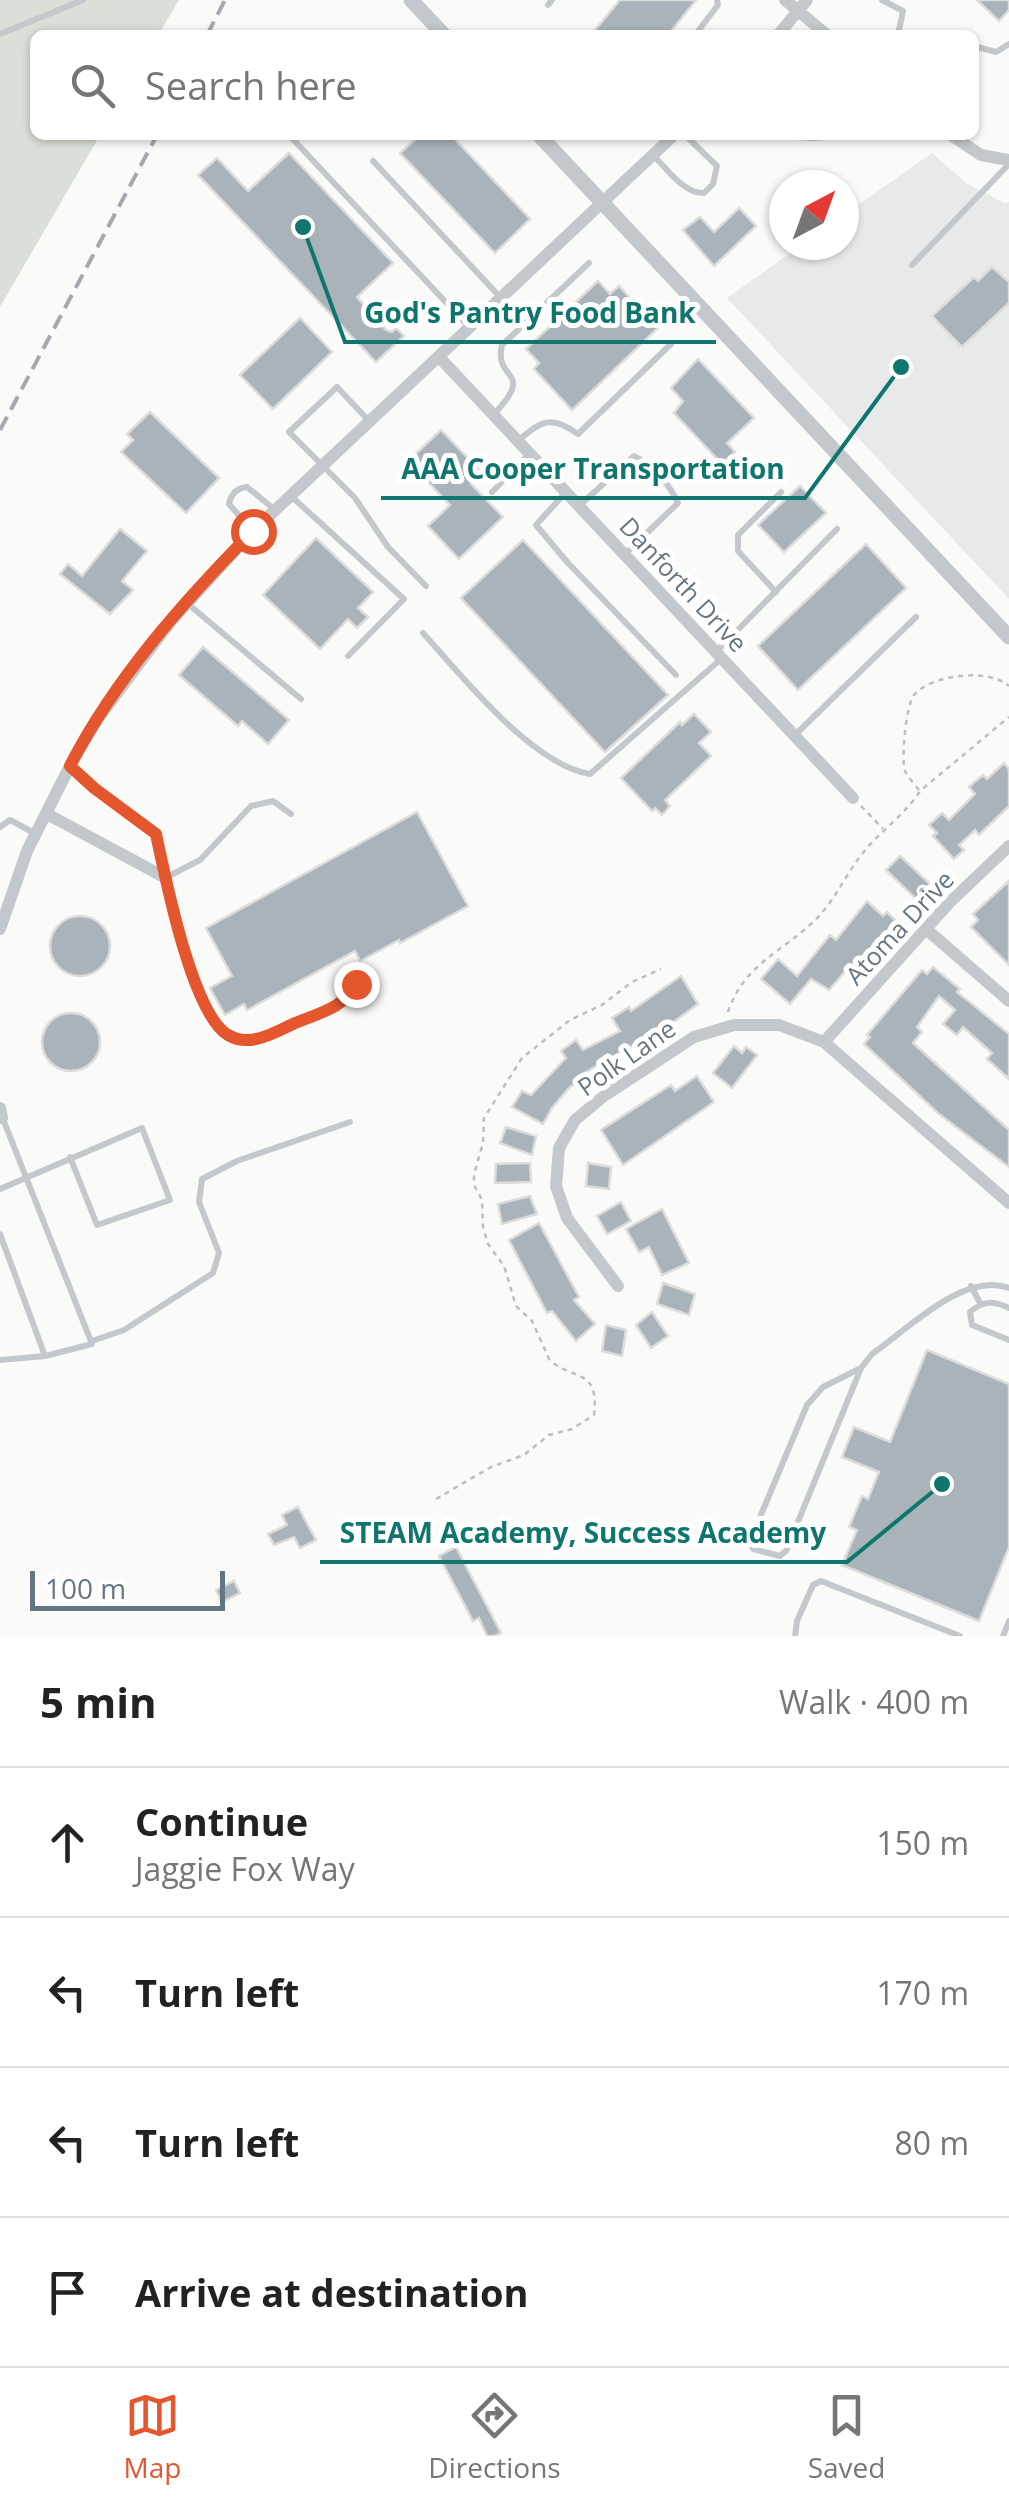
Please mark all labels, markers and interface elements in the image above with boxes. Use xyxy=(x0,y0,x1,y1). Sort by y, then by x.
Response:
search box xyxy=(30,30,979,140)
icon: search xyxy=(65,58,120,113)
text: Search here xyxy=(145,59,357,111)
north arrow xyxy=(769,170,859,260)
callout: God's Pantry Food Bank xyxy=(345,284,716,342)
text: God's Pantry Food Bank xyxy=(364,293,696,331)
callout: AAA Cooper Transportation xyxy=(381,440,805,498)
text: AAA Cooper Transportation xyxy=(401,449,785,487)
route start xyxy=(231,509,277,555)
street label: Danforth Drive xyxy=(613,509,755,659)
street label: Atoma Drive xyxy=(837,863,961,991)
route end xyxy=(334,962,380,1008)
street label: Polk Lane xyxy=(570,1011,682,1103)
callout: STEAM Academy, Success Academy xyxy=(320,1504,847,1562)
text: STEAM Academy, Success Academy xyxy=(340,1513,826,1551)
scale bar xyxy=(30,1566,225,1610)
text: 100 m xyxy=(45,1569,126,1607)
text: 5 min xyxy=(40,1673,157,1730)
text: Walk · 400 m xyxy=(779,1680,969,1723)
text: Continue xyxy=(135,1795,308,1847)
icon: ahead xyxy=(40,1815,95,1870)
text: 150 m xyxy=(876,1821,969,1864)
text: Jaggie Fox Way xyxy=(135,1847,355,1890)
icon: left xyxy=(40,1965,95,2020)
text: Turn left xyxy=(135,1966,299,2018)
text: 170 m xyxy=(876,1971,969,2014)
icon: left xyxy=(40,2115,95,2170)
text: Turn left xyxy=(135,2116,299,2168)
text: 80 m xyxy=(894,2121,969,2164)
icon: arrive xyxy=(40,2265,95,2320)
text: Arrive at destination xyxy=(135,2266,529,2318)
tab: Map xyxy=(123,2388,181,2486)
tab: Directions xyxy=(428,2388,561,2486)
tab: Saved xyxy=(808,2388,885,2486)

